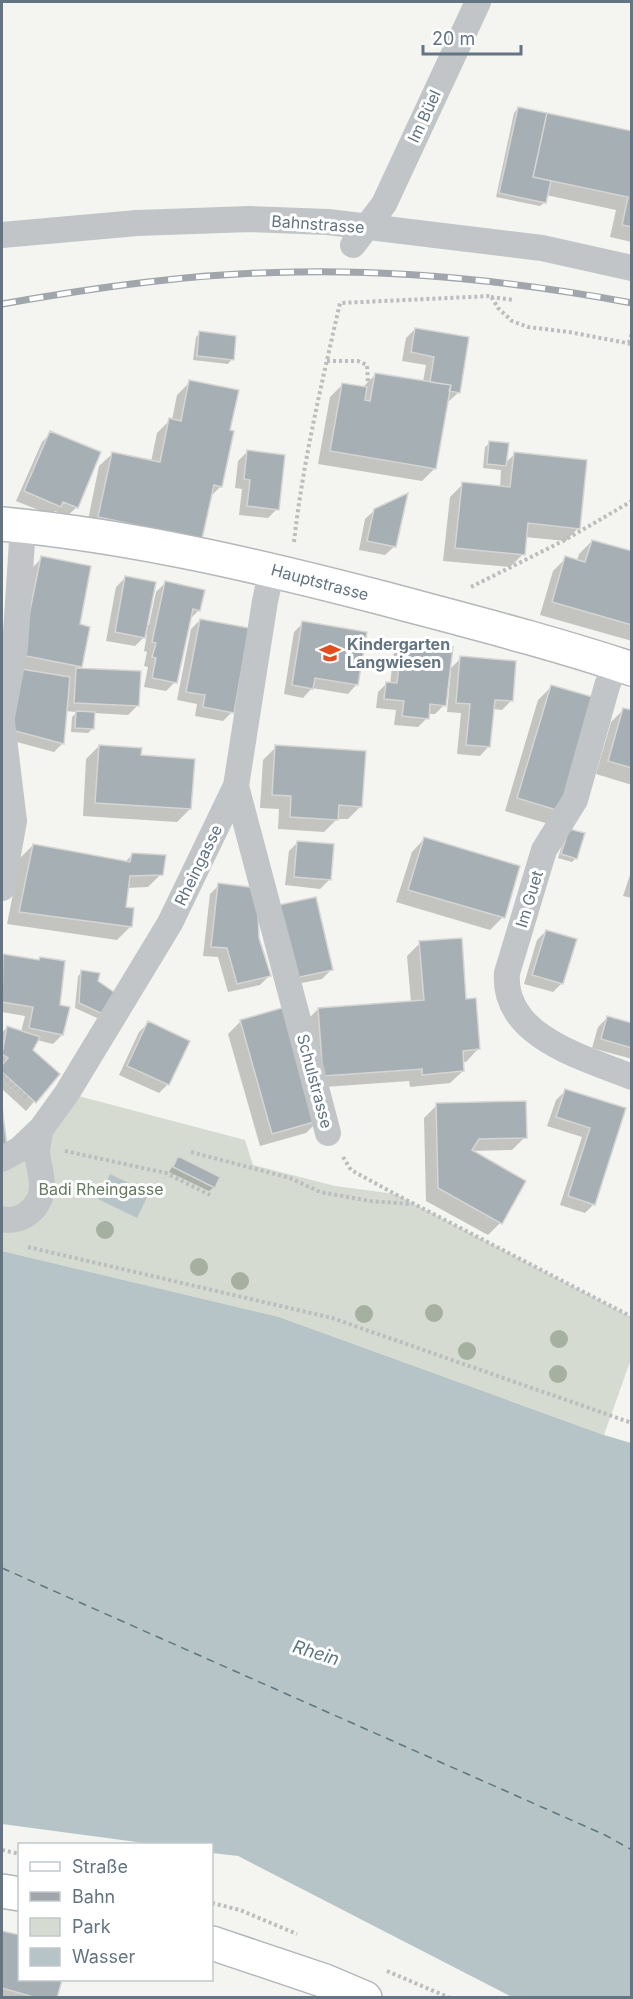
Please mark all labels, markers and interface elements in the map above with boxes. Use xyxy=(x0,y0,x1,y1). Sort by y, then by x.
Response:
scale bar xyxy=(423,18,520,56)
text: 20 m xyxy=(432,28,475,49)
street label: Im Büel xyxy=(403,86,445,146)
street label: Bahnstrasse xyxy=(271,211,365,237)
street label: Hauptstrasse xyxy=(269,559,371,605)
place label: Kindergarten Langwiesen xyxy=(347,634,450,672)
school or university icon: Kindergarten Langwiesen xyxy=(318,641,342,665)
street label: Rheingasse xyxy=(170,821,226,909)
street label: Im Guet xyxy=(511,868,547,930)
street label: Schulstrasse xyxy=(293,1032,337,1130)
park label: Badi Rheingasse xyxy=(38,1179,164,1199)
water label: Rhein xyxy=(290,1636,342,1670)
legend xyxy=(18,1843,213,1981)
text: Straße xyxy=(72,1856,128,1877)
text: Bahn xyxy=(72,1886,115,1907)
text: Park xyxy=(72,1916,111,1937)
text: Wasser xyxy=(72,1946,135,1967)

